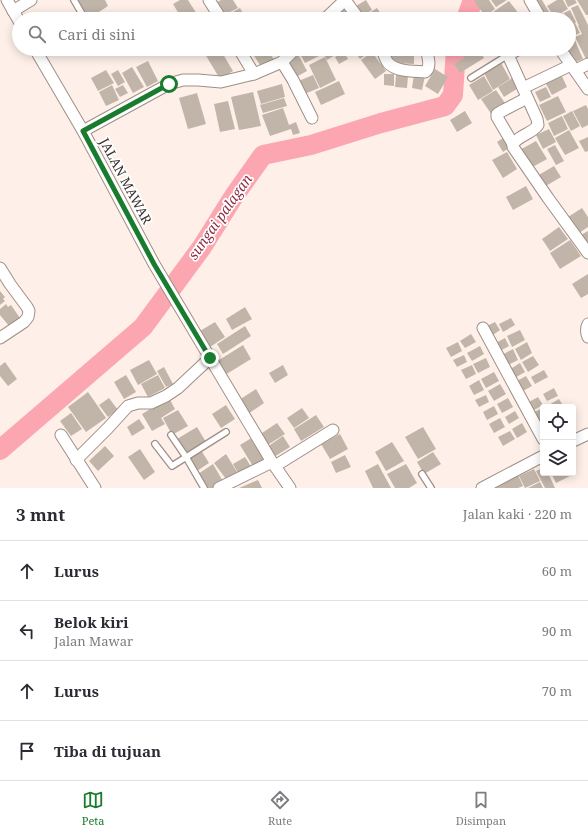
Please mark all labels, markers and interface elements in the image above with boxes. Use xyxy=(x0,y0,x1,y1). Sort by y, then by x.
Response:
search box xyxy=(12,12,576,56)
icon: search xyxy=(26,23,48,45)
text: Cari di sini xyxy=(58,24,135,44)
route start xyxy=(160,75,178,93)
street label: JALAN MAWAR xyxy=(95,134,157,228)
water label: sungai palagan xyxy=(183,170,256,263)
route end xyxy=(201,349,219,367)
map controls xyxy=(540,404,576,476)
button: locate xyxy=(540,404,576,440)
button: layers xyxy=(540,440,576,476)
text: 3 mnt xyxy=(16,503,65,526)
text: Jalan kaki · 220 m xyxy=(463,505,572,523)
icon: ahead xyxy=(16,560,38,582)
text: Lurus xyxy=(54,561,99,581)
text: 60 m xyxy=(542,562,572,580)
text: Belok kiri xyxy=(54,612,129,632)
icon: left xyxy=(16,620,38,642)
text: 90 m xyxy=(542,622,572,640)
text: Jalan Mawar xyxy=(54,632,133,650)
icon: ahead xyxy=(16,680,38,702)
text: Lurus xyxy=(54,681,99,701)
text: 70 m xyxy=(542,682,572,700)
icon: arrive xyxy=(16,740,38,762)
text: Tiba di tujuan xyxy=(54,741,161,761)
tab: Peta xyxy=(82,789,104,828)
tab: Rute xyxy=(268,789,292,828)
tab: Disimpan xyxy=(456,789,506,828)

